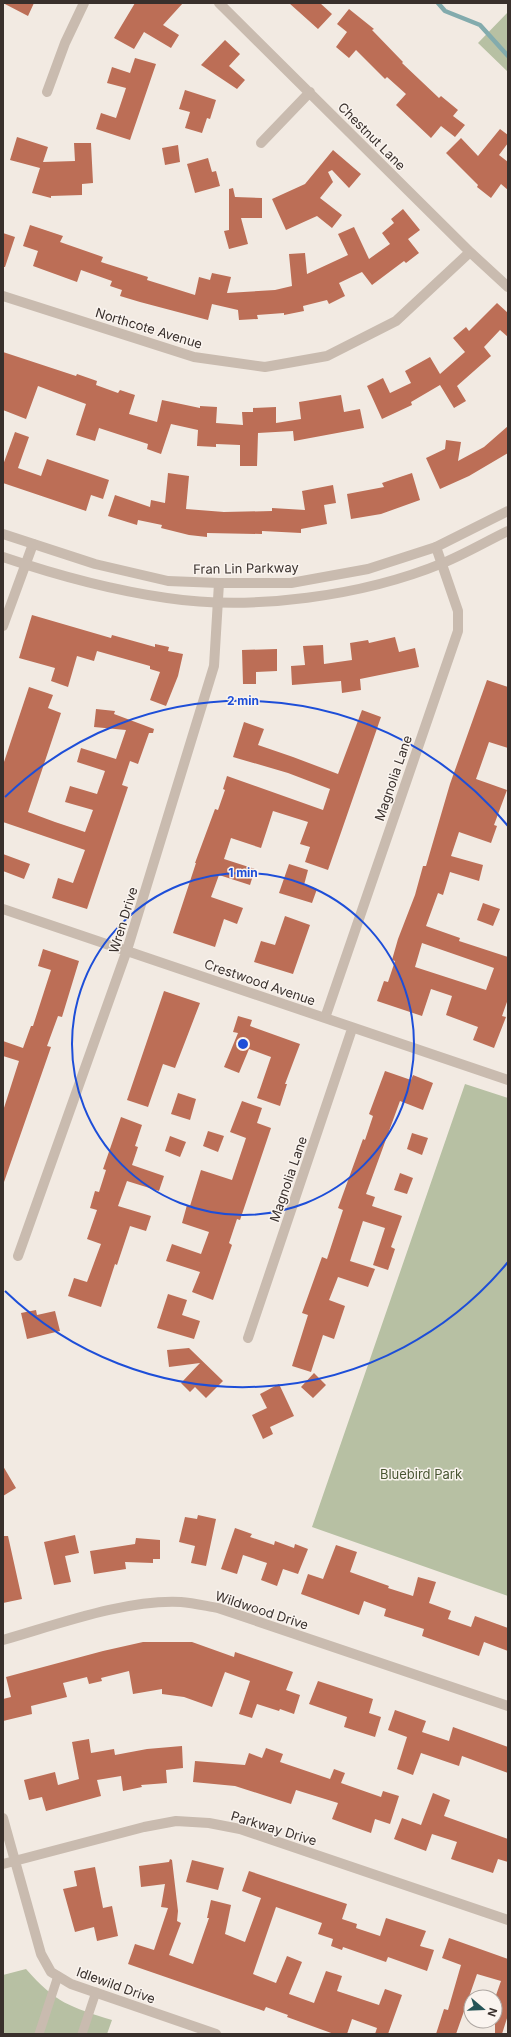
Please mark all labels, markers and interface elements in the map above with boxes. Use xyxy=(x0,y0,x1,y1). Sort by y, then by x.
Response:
street label: Chestnut Lane xyxy=(335,99,409,173)
street label: Northcote Avenue xyxy=(94,304,204,352)
street label: Fran Lin Parkway xyxy=(193,559,299,577)
text: 2 min xyxy=(227,693,259,708)
street label: Magnolia Lane xyxy=(371,733,415,823)
text: 1 min xyxy=(228,865,258,880)
street label: Wren Drive xyxy=(105,885,141,955)
street label: Crestwood Avenue xyxy=(202,955,318,1009)
centre of rings xyxy=(236,1037,250,1051)
street label: Magnolia Lane xyxy=(266,1134,310,1224)
park label: Bluebird Park xyxy=(380,1466,462,1482)
street label: Wildwood Drive xyxy=(213,1587,311,1633)
street label: Parkway Drive xyxy=(229,1807,319,1849)
street label: Idlewild Drive xyxy=(74,1963,158,2007)
north arrow xyxy=(463,1989,503,2029)
text: N xyxy=(484,2006,500,2019)

